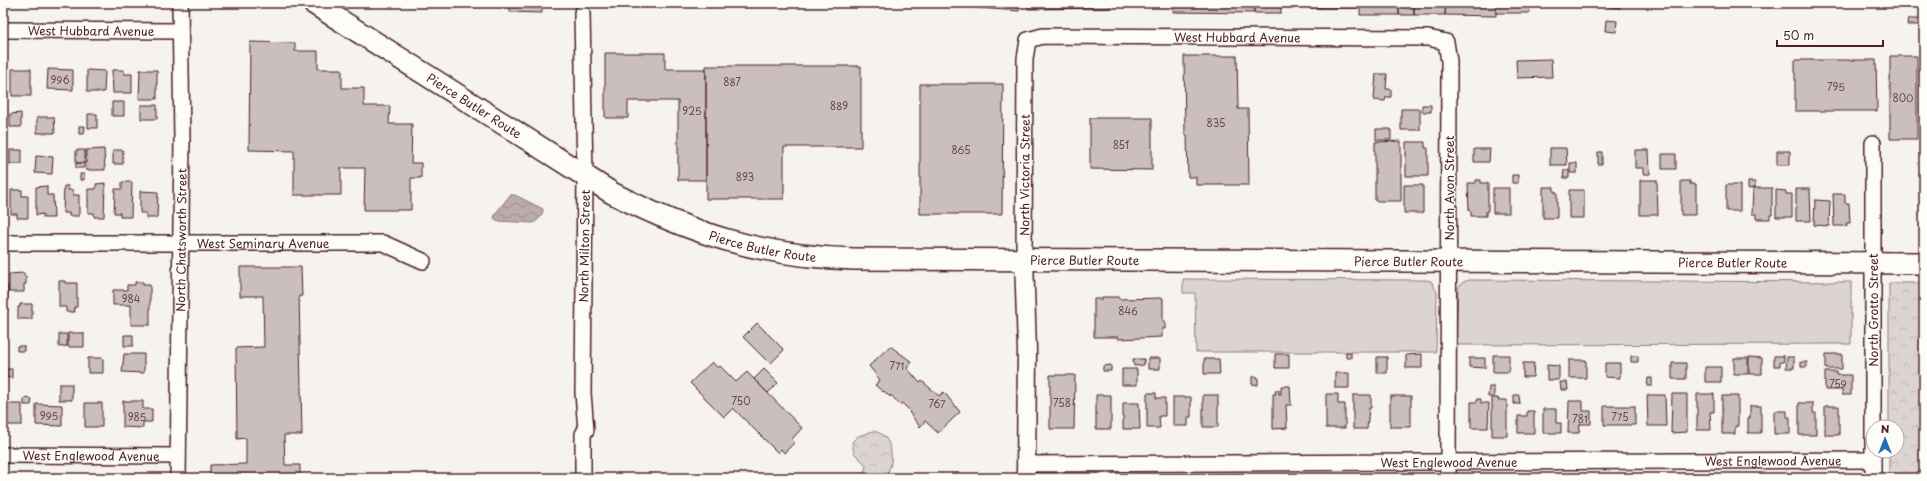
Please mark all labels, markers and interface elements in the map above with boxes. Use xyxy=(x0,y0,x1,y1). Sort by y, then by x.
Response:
street label: West Hubbard Avenue xyxy=(28,21,155,40)
scale bar xyxy=(1777,22,1883,48)
text: 50 m xyxy=(1783,26,1814,44)
street label: West Hubbard Avenue xyxy=(1174,28,1301,46)
street label: Pierce Butler Route xyxy=(423,68,526,143)
house number: 996 xyxy=(51,72,69,87)
house number: 887 xyxy=(723,74,741,89)
house number: 795 xyxy=(1827,79,1845,94)
house number: 800 xyxy=(1893,90,1913,105)
house number: 889 xyxy=(830,98,848,113)
house number: 925 xyxy=(682,103,702,118)
street label: North Victoria Street xyxy=(1015,114,1034,236)
house number: 835 xyxy=(1207,115,1225,130)
street label: North Avon Street xyxy=(1440,135,1458,240)
house number: 851 xyxy=(1113,137,1129,152)
house number: 865 xyxy=(951,142,971,157)
street label: North Chatsworth Street xyxy=(171,168,191,312)
house number: 893 xyxy=(736,169,754,184)
street label: North Milton Street xyxy=(574,189,594,303)
street label: Pierce Butler Route xyxy=(707,226,818,266)
street label: West Seminary Avenue xyxy=(197,234,330,252)
street label: Pierce Butler Route xyxy=(1030,251,1140,269)
street label: Pierce Butler Route xyxy=(1354,252,1464,270)
street label: Pierce Butler Route xyxy=(1678,253,1788,271)
street label: North Grotto Street xyxy=(1864,253,1882,367)
house number: 984 xyxy=(122,291,141,306)
house number: 846 xyxy=(1118,303,1138,318)
house number: 771 xyxy=(890,358,905,373)
house number: 759 xyxy=(1829,376,1847,391)
house number: 750 xyxy=(732,393,750,408)
house number: 758 xyxy=(1053,395,1071,410)
house number: 767 xyxy=(928,396,946,411)
house number: 995 xyxy=(40,408,59,423)
house number: 985 xyxy=(128,409,146,424)
house number: 775 xyxy=(1611,409,1629,424)
house number: 781 xyxy=(1572,411,1588,426)
north arrow xyxy=(1865,419,1905,459)
text: N xyxy=(1881,420,1890,437)
street label: West Englewood Avenue xyxy=(22,446,160,465)
street label: West Englewood Avenue xyxy=(1704,451,1842,470)
street label: West Englewood Avenue xyxy=(1380,453,1518,471)

